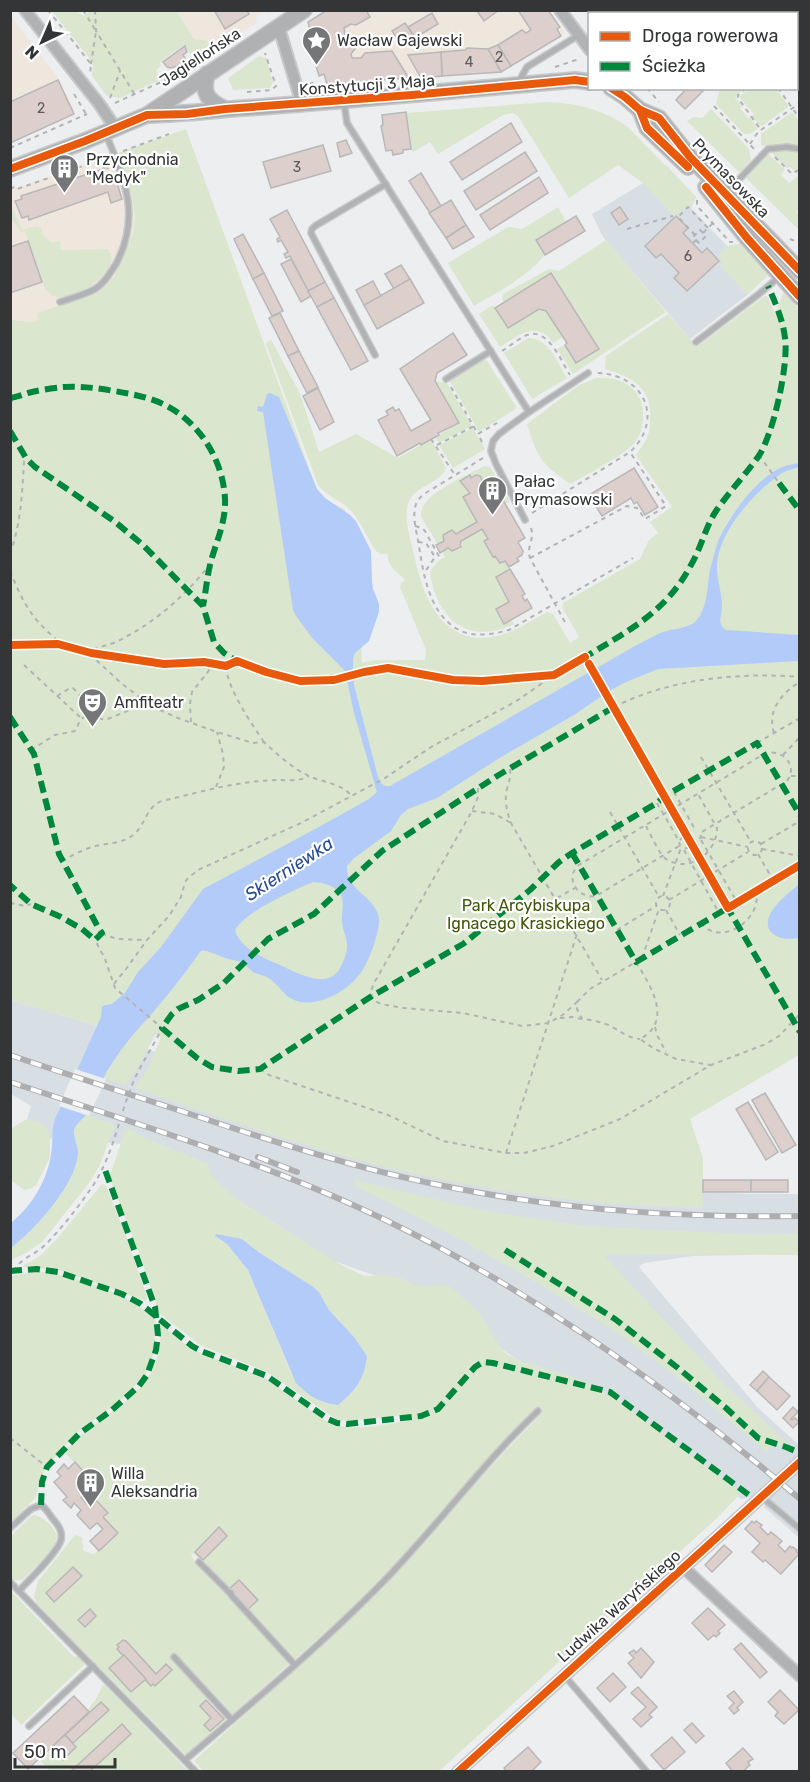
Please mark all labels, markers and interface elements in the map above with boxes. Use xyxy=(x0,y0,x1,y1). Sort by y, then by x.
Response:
north arrow xyxy=(12,12,72,72)
legend xyxy=(588,12,798,90)
street label: Jagiellońska xyxy=(156,24,244,90)
place icon: Wacław Gajewski xyxy=(300,24,332,66)
text: Droga rowerowa xyxy=(642,25,778,47)
place label: Wacław Gajewski xyxy=(337,31,462,50)
text: N xyxy=(21,42,43,63)
house number: 2 xyxy=(495,49,503,66)
house number: 4 xyxy=(465,54,474,71)
text: Ścieżka xyxy=(642,55,706,77)
street label: Konstytucji 3 Maja xyxy=(299,71,435,99)
house number: 2 xyxy=(37,100,45,117)
street label: Prymasowska xyxy=(688,134,774,222)
place label: Przychodnia "Medyk" xyxy=(86,150,179,187)
building icon: Przychodnia "Medyk" xyxy=(49,152,81,194)
house number: 3 xyxy=(293,159,301,176)
house number: 6 xyxy=(684,248,692,265)
place label: Pałac Prymasowski xyxy=(514,472,612,509)
building icon: Pałac Prymasowski xyxy=(477,474,509,516)
theatre icon: Amfiteatr xyxy=(77,686,109,728)
place label: Amfiteatr xyxy=(114,693,184,712)
water label: Skierniewka xyxy=(241,832,338,906)
park label: Park Arcybiskupa Ignacego Krasickiego xyxy=(447,896,605,933)
place label: Willa Aleksandria xyxy=(111,1464,198,1501)
building icon: Willa Aleksandria xyxy=(74,1466,106,1508)
street label: Ludwika Waryńskiego xyxy=(554,1546,684,1666)
scale bar xyxy=(15,1731,116,1769)
text: 50 m xyxy=(24,1741,67,1763)

